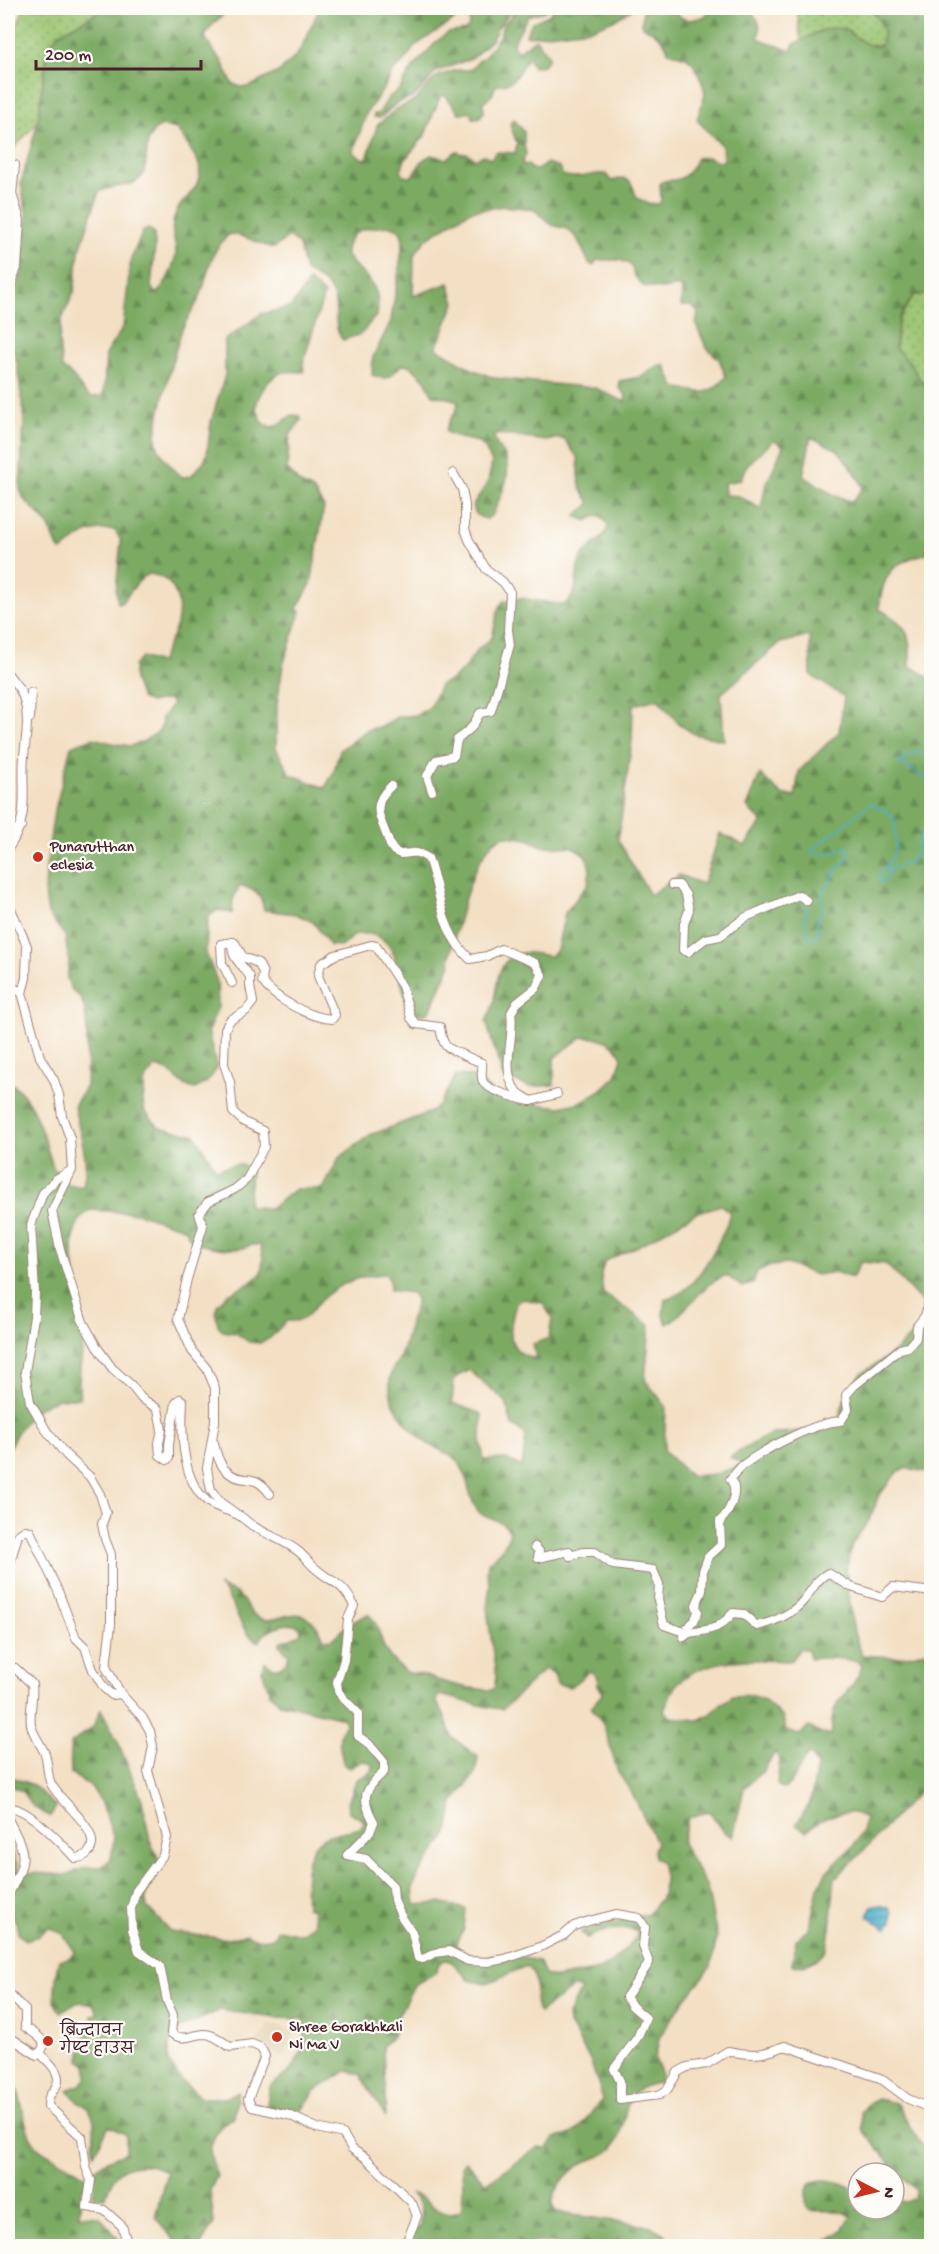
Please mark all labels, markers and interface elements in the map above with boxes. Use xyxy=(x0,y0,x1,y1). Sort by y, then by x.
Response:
scale bar xyxy=(36,33,201,71)
text: 200 m xyxy=(45,46,92,67)
place label: Punarutthan eclesia xyxy=(49,839,135,876)
marker: Punarutthan eclesia xyxy=(31,850,45,864)
place label: ब्रिज्दावन गेष्ट हाउस xyxy=(59,2018,135,2060)
place label: Shree Gorakhkali Ni Ma V xyxy=(289,2019,403,2056)
marker: Shree Gorakhkali Ni Ma V xyxy=(270,2030,284,2044)
marker: ब्रिज्दावन गेष्ट हाउस xyxy=(41,2034,55,2048)
north arrow xyxy=(846,2161,906,2221)
text: N xyxy=(877,2186,897,2199)

